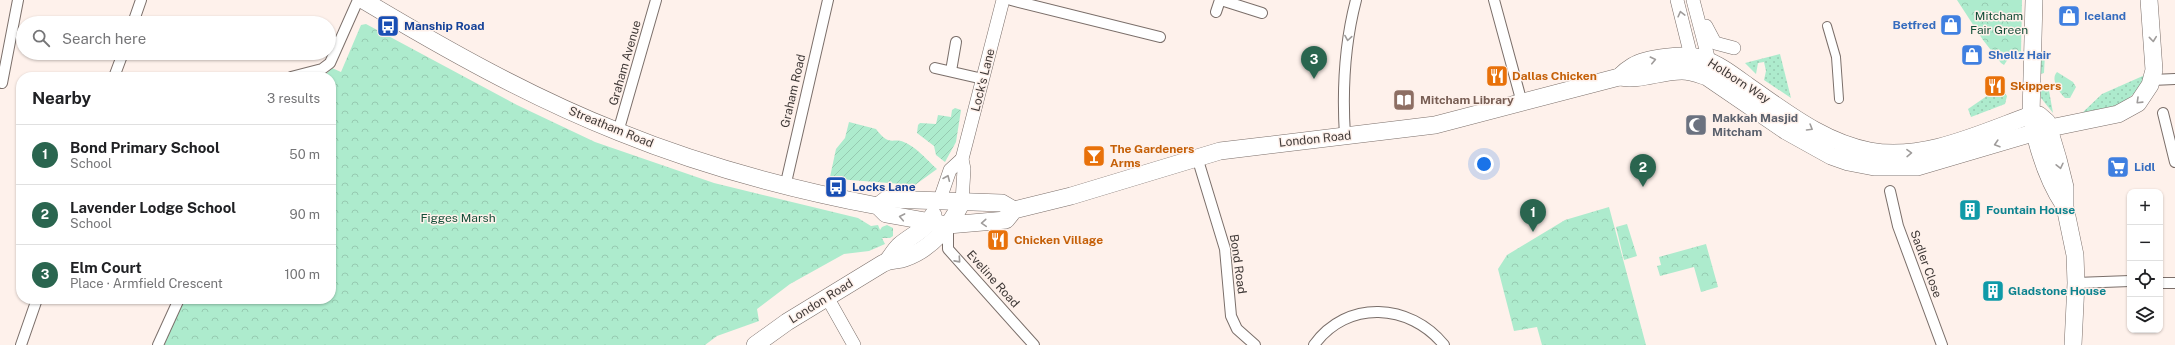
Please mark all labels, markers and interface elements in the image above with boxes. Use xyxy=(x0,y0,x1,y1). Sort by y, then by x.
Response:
shop icon: Iceland xyxy=(2056,3,2082,29)
park label: Mitcham Fair Green xyxy=(1970,9,2028,37)
place label: Iceland xyxy=(2084,9,2126,23)
one-way arrow xyxy=(1677,11,1686,18)
shop icon: Betfred xyxy=(1938,12,1964,38)
bus stop icon: Manship Road xyxy=(375,13,401,39)
search box xyxy=(16,16,336,60)
place label: Betfred xyxy=(1892,18,1936,32)
place label: Manship Road xyxy=(404,19,485,33)
street label: Graham Avenue xyxy=(606,19,644,107)
icon: search xyxy=(30,27,52,49)
text: Search here xyxy=(62,30,146,47)
one-way arrow xyxy=(1344,35,1353,41)
one-way arrow xyxy=(2148,36,2157,42)
shop icon: Shellz Hair xyxy=(1959,42,1985,68)
pin: 3 xyxy=(1301,46,1327,79)
street label: Lock's Lane xyxy=(968,47,998,113)
place label: Shellz Hair xyxy=(1988,48,2051,62)
street label: Graham Road xyxy=(778,53,808,129)
street label: Holborn Way xyxy=(1705,56,1773,107)
one-way arrow xyxy=(1650,57,1656,65)
restaurant icon: Dallas Chicken xyxy=(1484,63,1510,89)
place label: Dallas Chicken xyxy=(1512,69,1597,83)
restaurant icon: Skippers xyxy=(1982,73,2008,99)
place label: Skippers xyxy=(2010,79,2061,93)
library icon: Mitcham Library xyxy=(1391,87,1417,113)
text: Nearby xyxy=(32,88,91,108)
text: 3 results xyxy=(267,91,320,106)
place label: Mitcham Library xyxy=(1420,93,1514,107)
one-way arrow xyxy=(2136,96,2144,104)
street label: Streatham Road xyxy=(567,104,655,150)
place label: Makkah Masjid Mitcham xyxy=(1712,111,1798,139)
mosque icon: Makkah Masjid Mitcham xyxy=(1683,112,1709,138)
one-way arrow xyxy=(1806,123,1813,130)
street label: London Road xyxy=(1278,128,1352,150)
text: Bond Primary School xyxy=(70,139,220,156)
one-way arrow xyxy=(1994,139,2001,148)
place label: The Gardeners Arms xyxy=(1110,142,1194,170)
bar icon: The Gardeners Arms xyxy=(1081,143,1107,169)
text: 1 xyxy=(42,147,48,162)
text: 50 m xyxy=(289,147,320,162)
one-way arrow xyxy=(1906,148,1912,157)
your location xyxy=(1474,154,1494,174)
pin: 2 xyxy=(1630,154,1656,187)
supermarket icon: Lidl xyxy=(2105,154,2131,180)
text: School xyxy=(70,156,112,171)
place label: Lidl xyxy=(2134,160,2155,174)
one-way arrow xyxy=(2055,163,2063,169)
bus stop icon: Locks Lane xyxy=(823,174,849,200)
one-way arrow xyxy=(942,175,950,183)
place label: Locks Lane xyxy=(852,180,916,194)
map controls xyxy=(2127,189,2163,333)
button: + xyxy=(2127,189,2163,225)
building icon: Fountain House xyxy=(1957,197,1983,223)
text: Lavender Lodge School xyxy=(70,199,236,216)
pin: 1 xyxy=(1520,199,1546,232)
place label: Fountain House xyxy=(1986,203,2075,217)
text: 2 xyxy=(41,207,49,222)
text: 90 m xyxy=(290,207,320,222)
park label: Figges Marsh xyxy=(420,211,496,225)
one-way arrow xyxy=(899,213,905,222)
text: School xyxy=(70,216,112,231)
one-way arrow xyxy=(981,218,987,227)
button: − xyxy=(2127,225,2163,261)
restaurant icon: Chicken Village xyxy=(985,227,1011,253)
street label: Sadler Close xyxy=(1907,228,1945,300)
place label: Chicken Village xyxy=(1014,233,1103,247)
street label: Bond Road xyxy=(1227,233,1249,295)
street label: Eveline Road xyxy=(964,248,1022,310)
one-way arrow xyxy=(953,256,960,263)
text: Elm Court xyxy=(70,259,142,276)
button: locate xyxy=(2127,261,2163,297)
text: 3 xyxy=(41,267,49,282)
text: 100 m xyxy=(284,267,320,282)
text: Place · Armfield Crescent xyxy=(70,276,223,291)
street label: London Road xyxy=(787,276,855,326)
building icon: Gladstone House xyxy=(1980,278,2006,304)
place label: Gladstone House xyxy=(2008,284,2106,298)
button: layers xyxy=(2127,297,2163,333)

